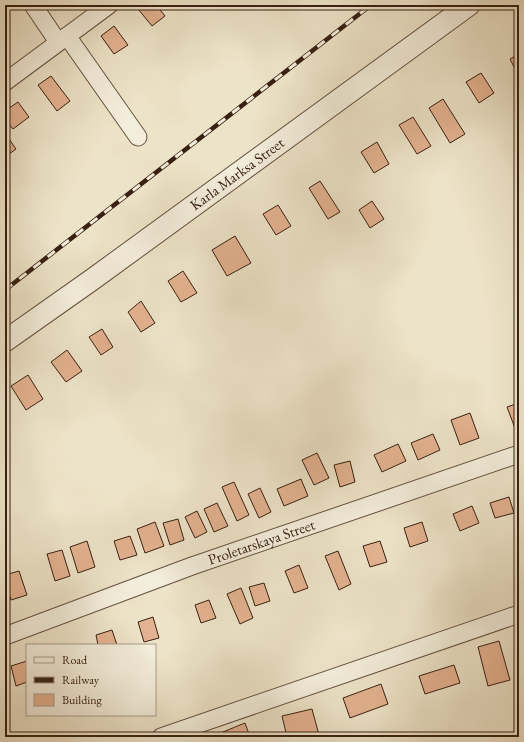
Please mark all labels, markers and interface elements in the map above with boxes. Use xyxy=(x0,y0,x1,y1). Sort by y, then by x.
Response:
street label: Karla Marksa Street xyxy=(186,133,288,214)
street label: Proletarskaya Street xyxy=(205,515,317,569)
legend xyxy=(26,644,156,716)
text: Road xyxy=(62,652,88,668)
text: Railway xyxy=(62,672,100,688)
text: Building xyxy=(62,692,103,708)

